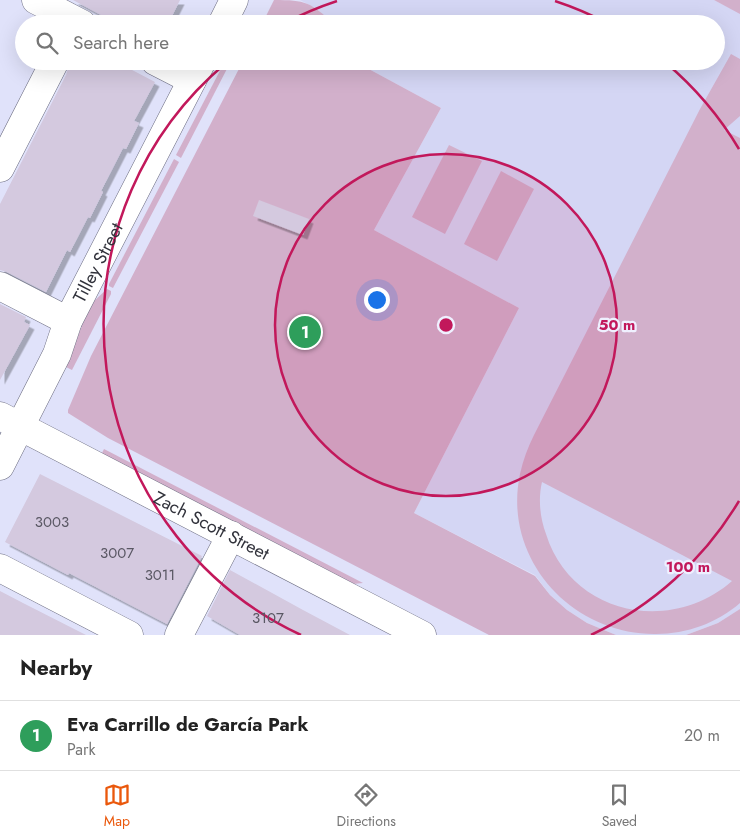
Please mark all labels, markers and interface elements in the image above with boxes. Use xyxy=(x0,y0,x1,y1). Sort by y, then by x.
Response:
search box xyxy=(15,15,725,70)
icon: search xyxy=(33,29,61,57)
text: Search here xyxy=(73,29,169,56)
street label: Tilley Street xyxy=(67,218,130,307)
your location xyxy=(364,287,390,313)
pin: 1 xyxy=(289,313,321,351)
text: 50 m xyxy=(599,314,635,336)
centre of rings xyxy=(437,316,455,334)
street label: Zach Scott Street xyxy=(149,485,274,567)
house number: 3003 xyxy=(35,511,69,533)
house number: 3007 xyxy=(100,542,134,564)
text: 100 m xyxy=(666,556,710,578)
house number: 3011 xyxy=(145,564,175,586)
house number: 3107 xyxy=(252,607,284,629)
text: Nearby xyxy=(20,653,92,683)
text: Eva Carrillo de García Park xyxy=(67,711,308,738)
text: 1 xyxy=(32,724,40,747)
text: 20 m xyxy=(684,724,720,747)
text: Park xyxy=(67,738,96,761)
tab: Map xyxy=(103,781,131,831)
tab: Directions xyxy=(337,781,396,831)
tab: Saved xyxy=(602,781,637,831)

